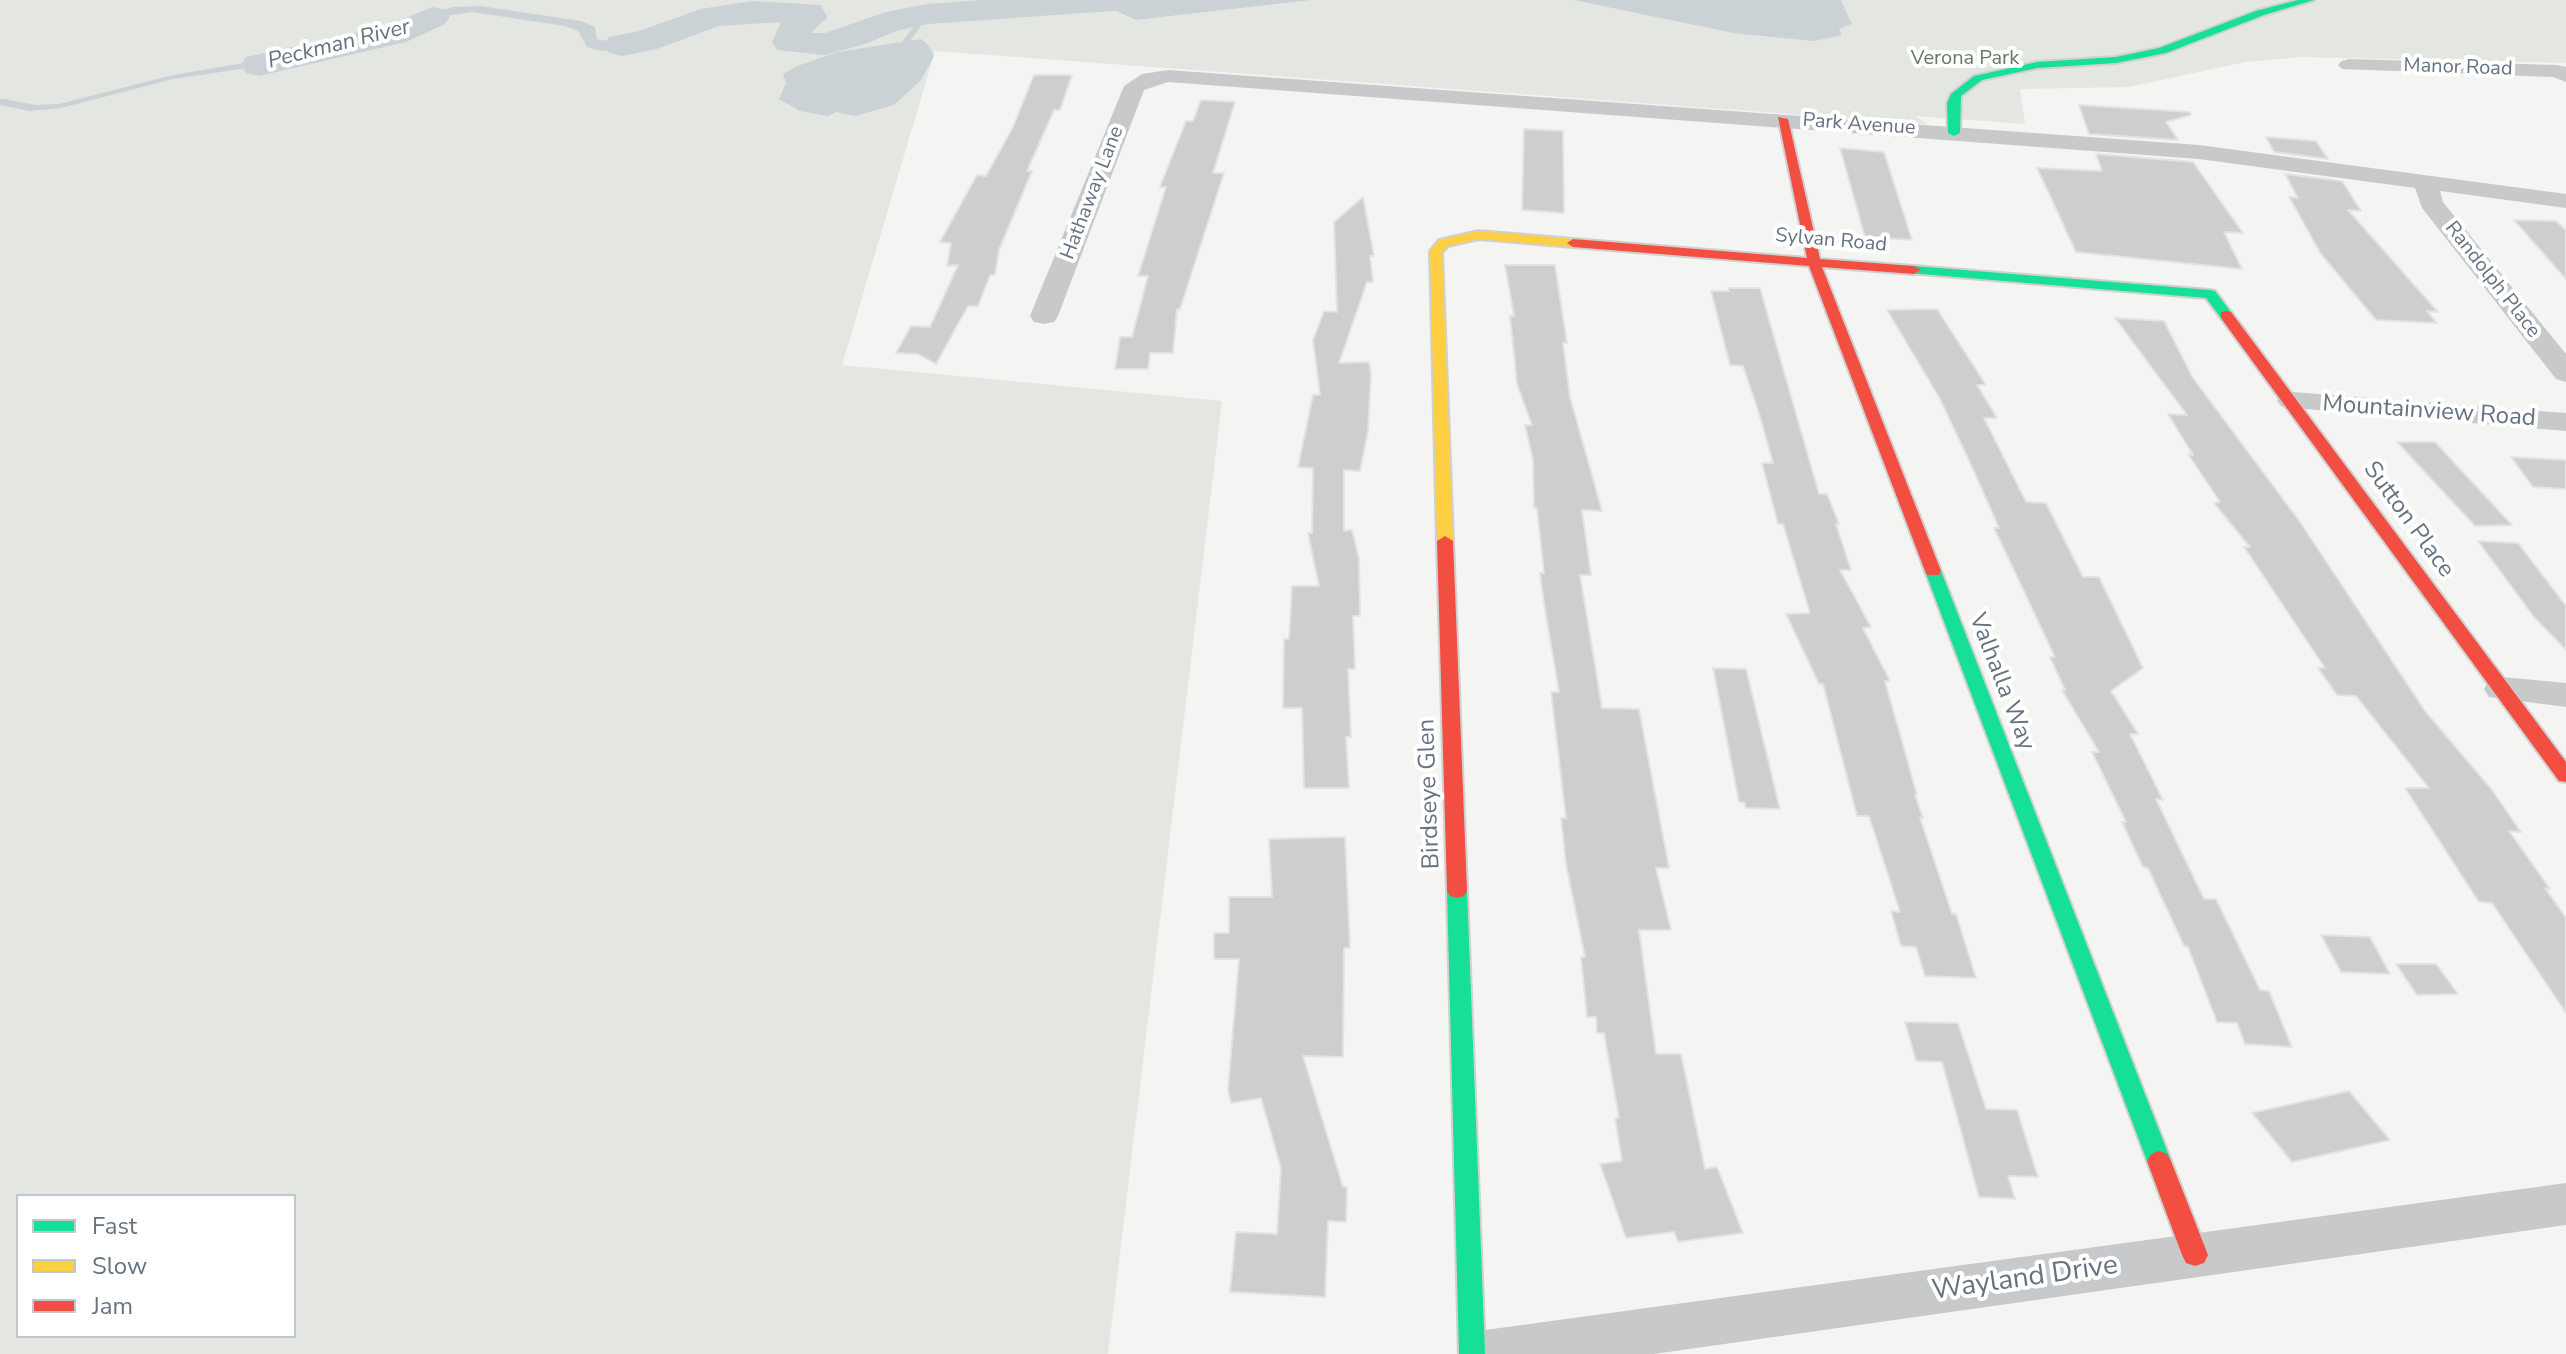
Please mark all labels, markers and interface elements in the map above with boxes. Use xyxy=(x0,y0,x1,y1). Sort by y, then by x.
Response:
water label: Peckman River xyxy=(265,15,413,75)
park label: Verona Park xyxy=(1911,47,2019,71)
street label: Manor Road xyxy=(2403,54,2513,82)
street label: Park Avenue xyxy=(1802,109,1916,141)
street label: Hathaway Lane xyxy=(1057,123,1129,263)
street label: Randolph Place xyxy=(2439,217,2545,343)
street label: Sylvan Road xyxy=(1774,224,1888,258)
street label: Mountainview Road xyxy=(2321,390,2537,434)
street label: Sutton Place xyxy=(2356,456,2460,584)
street label: Valhalla Way xyxy=(1962,609,2040,755)
street label: Birdseye Glen xyxy=(1413,718,1447,870)
legend xyxy=(16,1194,296,1338)
text: Fast xyxy=(92,1210,137,1242)
street label: Wayland Drive xyxy=(1930,1249,2120,1309)
text: Slow xyxy=(92,1250,147,1282)
text: Jam xyxy=(92,1290,133,1322)

